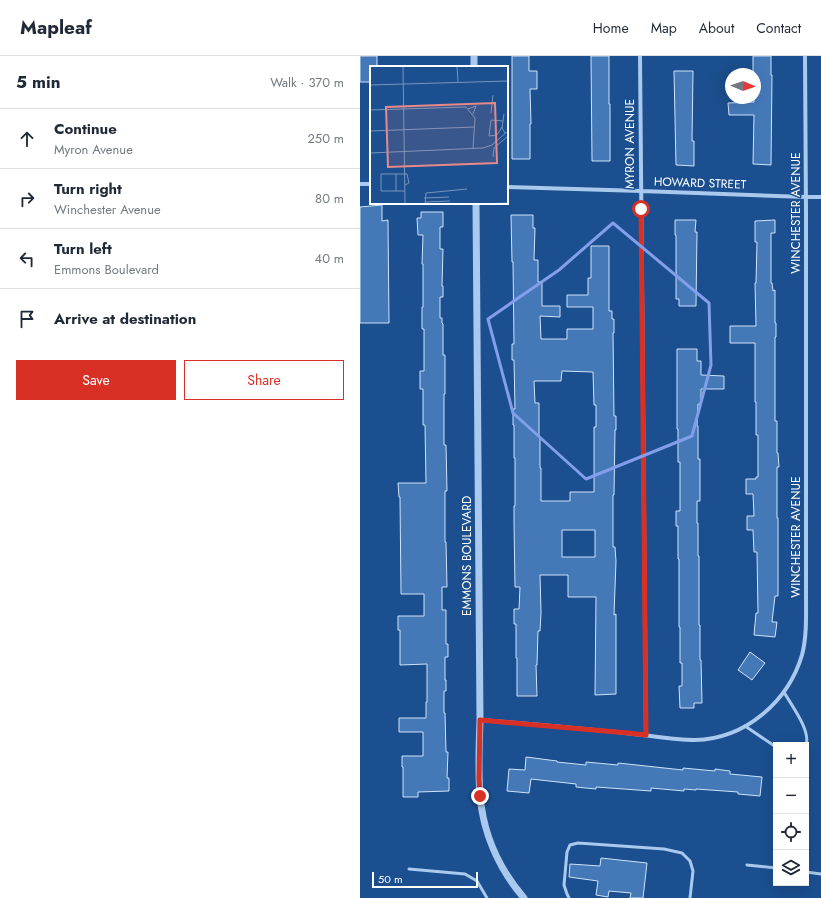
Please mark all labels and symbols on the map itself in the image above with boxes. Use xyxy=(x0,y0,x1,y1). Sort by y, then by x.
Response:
inset map xyxy=(370,66,508,204)
north arrow xyxy=(725,68,761,104)
street label: MYRON AVENUE xyxy=(621,99,639,189)
street label: WINCHESTER AVENUE xyxy=(787,152,805,274)
street label: HOWARD STREET xyxy=(653,172,747,194)
route start xyxy=(632,200,650,218)
street label: WINCHESTER AVENUE xyxy=(787,476,805,598)
street label: EMMONS BOULEVARD xyxy=(458,496,476,616)
route end xyxy=(471,787,489,805)
scale bar xyxy=(372,870,478,889)

